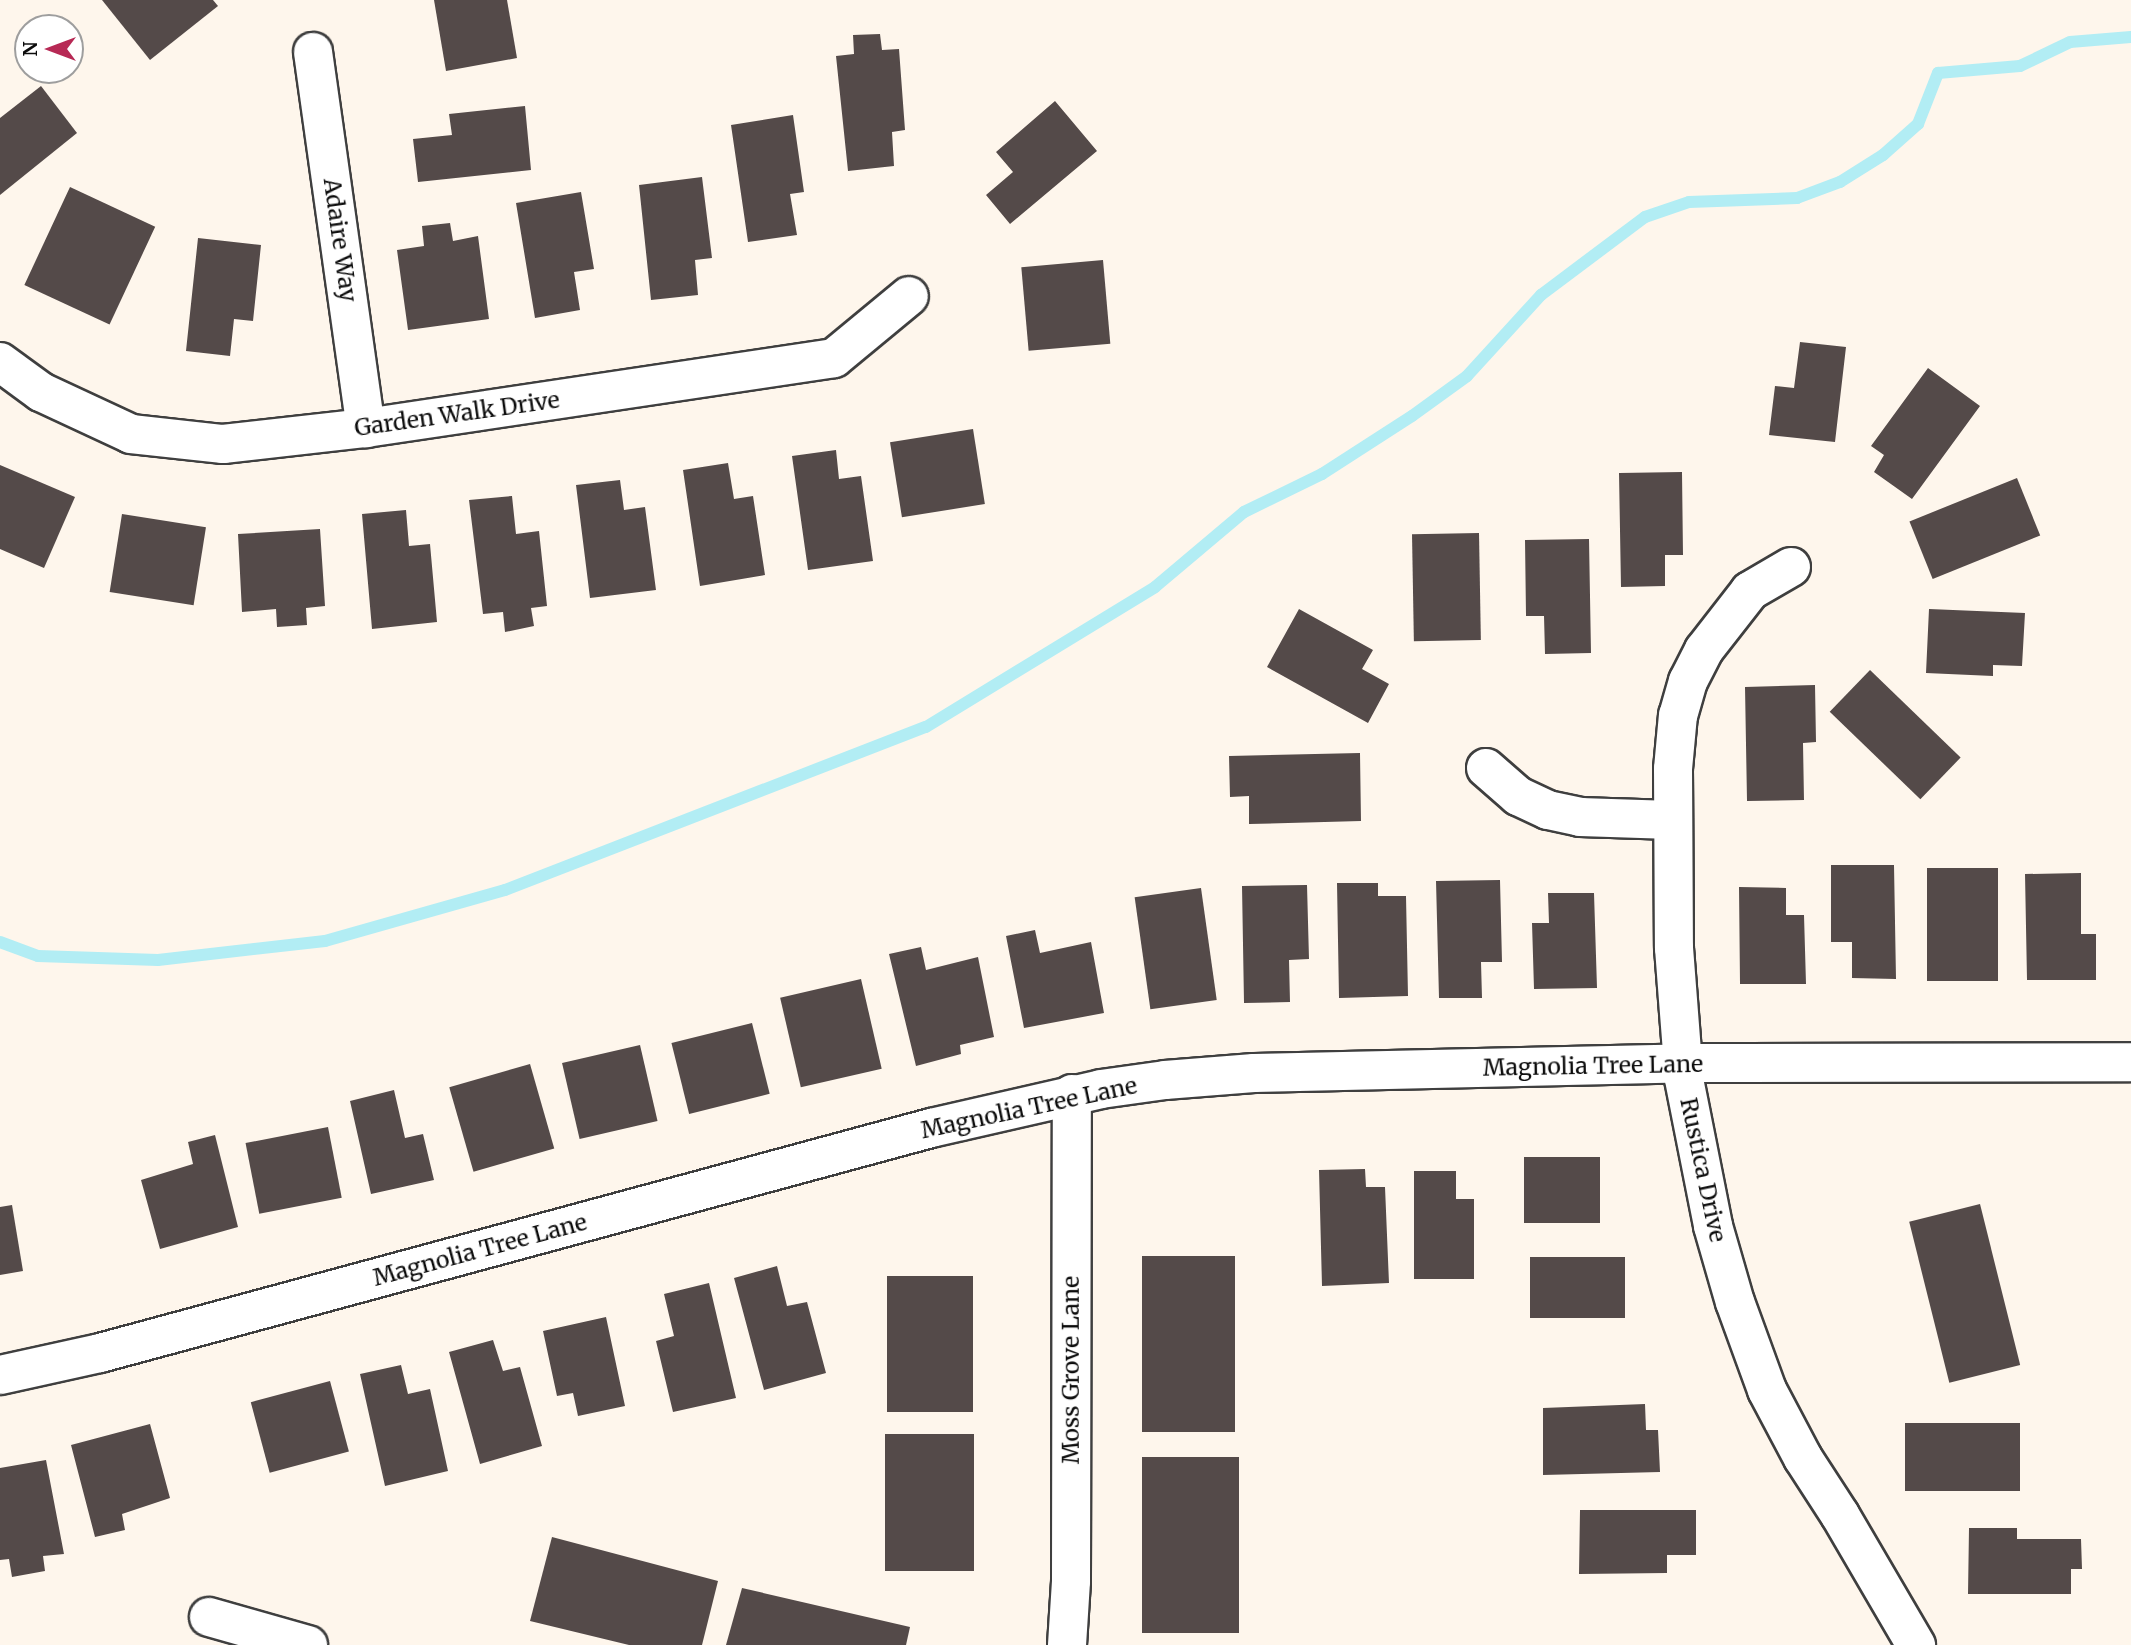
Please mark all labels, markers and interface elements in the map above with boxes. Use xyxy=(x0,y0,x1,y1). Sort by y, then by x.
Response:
north arrow xyxy=(14,14,84,84)
text: N xyxy=(18,42,42,57)
street label: Adaire Way xyxy=(318,176,362,304)
street label: Garden Walk Drive xyxy=(353,386,561,442)
street label: Magnolia Tree Lane xyxy=(1483,1050,1703,1082)
street label: Magnolia Tree Lane xyxy=(918,1072,1140,1144)
street label: Rustica Drive xyxy=(1674,1095,1732,1245)
street label: Magnolia Tree Lane xyxy=(370,1208,590,1292)
street label: Moss Grove Lane xyxy=(1057,1276,1085,1464)

